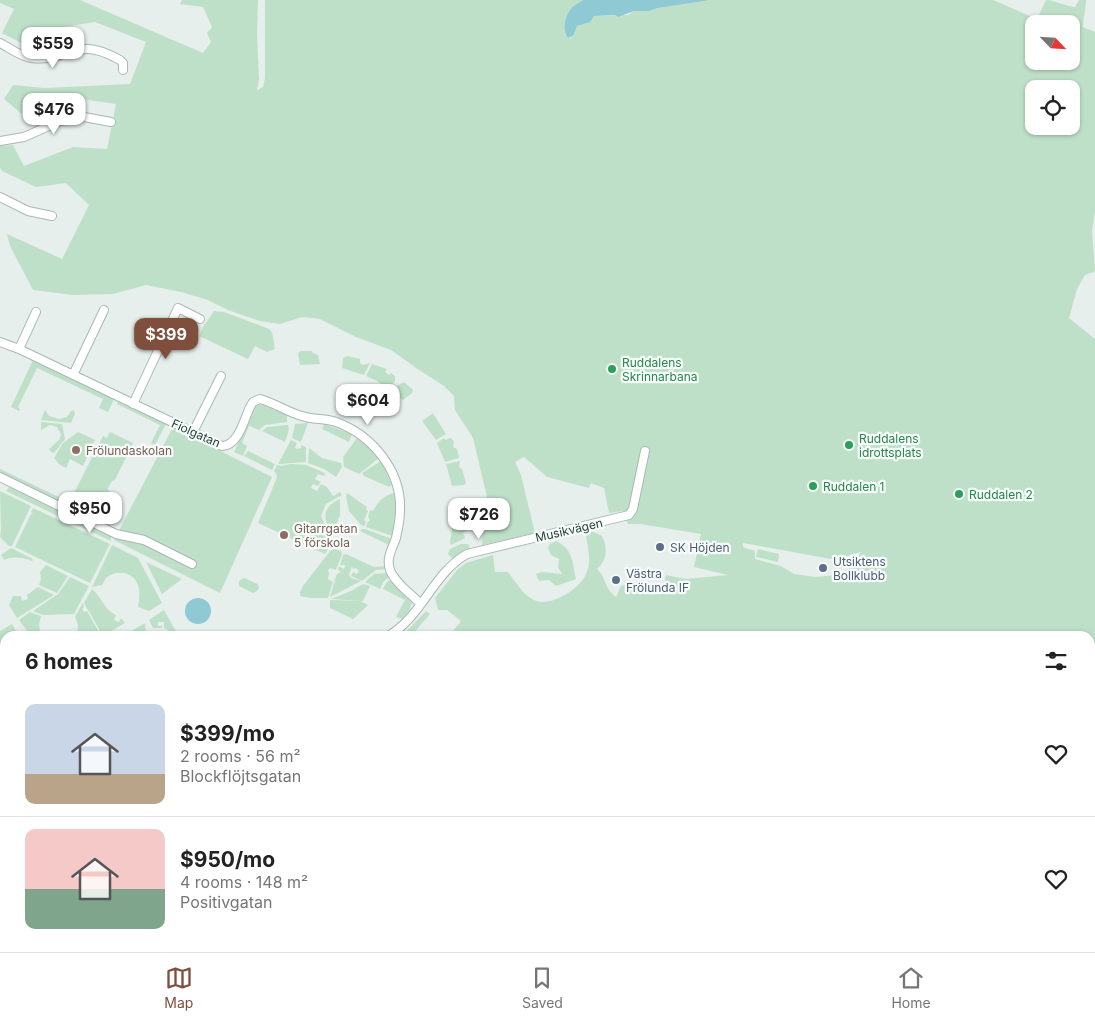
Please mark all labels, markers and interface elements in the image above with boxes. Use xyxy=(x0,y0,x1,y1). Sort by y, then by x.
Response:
north arrow xyxy=(1025,15,1080,70)
map controls xyxy=(1025,15,1080,135)
pin: $559 xyxy=(23,27,83,69)
text: $559 xyxy=(32,33,74,53)
button: locate xyxy=(1025,80,1080,135)
pin: $476 xyxy=(24,92,84,135)
text: $476 xyxy=(34,99,74,119)
pin: $399 xyxy=(136,318,196,360)
text: $399 xyxy=(145,324,187,344)
place label: Ruddalens Skrinnarbana xyxy=(622,355,698,384)
marker: Ruddalens Skrinnarbana xyxy=(606,363,618,375)
pin: $604 xyxy=(338,384,398,426)
text: $604 xyxy=(347,390,389,410)
street label: Fiolgatan xyxy=(169,416,223,450)
place label: Ruddalens idrottsplats xyxy=(859,431,922,460)
marker: Ruddalens idrottsplats xyxy=(843,439,855,451)
place label: Frölundaskolan xyxy=(86,443,172,458)
marker: Frölundaskolan xyxy=(70,444,82,456)
place label: Ruddalen 1 xyxy=(823,479,885,494)
marker: Ruddalen 1 xyxy=(807,480,819,492)
place label: Ruddalen 2 xyxy=(969,487,1033,502)
marker: Ruddalen 2 xyxy=(953,488,965,500)
pin: $950 xyxy=(60,492,120,534)
text: $950 xyxy=(69,498,111,518)
pin: $726 xyxy=(449,498,509,540)
text: $726 xyxy=(459,504,499,524)
street label: Musikvägen xyxy=(534,515,604,545)
place label: Gitarrgatan 5 förskola xyxy=(294,521,358,550)
marker: Gitarrgatan 5 förskola xyxy=(278,529,290,541)
place label: SK Höjden xyxy=(670,540,730,555)
marker: SK Höjden xyxy=(654,541,666,553)
place label: Utsiktens Bollklubb xyxy=(833,554,886,583)
marker: Utsiktens Bollklubb xyxy=(817,562,829,574)
place label: Västra Frölunda IF xyxy=(626,566,689,595)
marker: Västra Frölunda IF xyxy=(610,574,622,586)
icon: filters xyxy=(1042,647,1070,675)
text: 6 homes xyxy=(25,649,113,674)
text: $399/mo xyxy=(180,721,275,746)
icon: home xyxy=(65,724,125,784)
icon: heart xyxy=(1042,740,1070,768)
text: 2 rooms · 56 m² xyxy=(180,746,301,766)
text: Blockflöjtsgatan xyxy=(180,766,301,786)
text: $950/mo xyxy=(180,847,275,872)
icon: home xyxy=(65,849,125,909)
icon: heart xyxy=(1042,865,1070,893)
text: 4 rooms · 148 m² xyxy=(180,872,308,892)
text: Positivgatan xyxy=(180,892,272,912)
tab: Map xyxy=(164,964,193,1011)
tab: Saved xyxy=(522,964,563,1011)
tab: Home xyxy=(891,964,931,1011)

